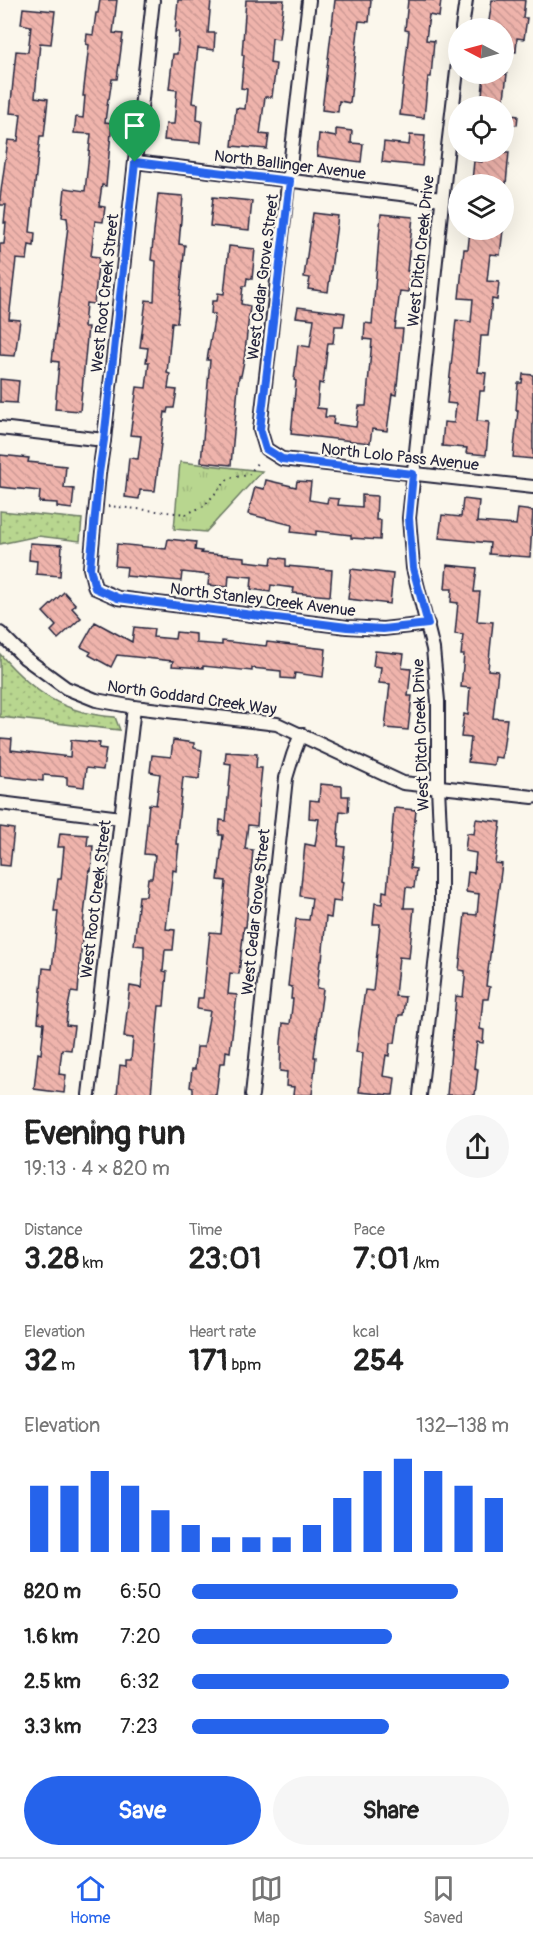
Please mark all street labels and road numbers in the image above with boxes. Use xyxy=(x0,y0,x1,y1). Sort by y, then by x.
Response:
street label: North Ballinger Avenue xyxy=(213,146,367,184)
street label: West Ditch Creek Drive xyxy=(403,174,439,328)
street label: West Cedar Grove Street xyxy=(243,192,283,361)
street label: West Root Creek Street xyxy=(87,212,123,374)
street label: North Lolo Pass Avenue xyxy=(320,439,480,475)
street label: North Stanley Creek Avenue xyxy=(169,579,357,621)
street label: West Ditch Creek Drive xyxy=(408,658,434,811)
street label: North Goddard Creek Way xyxy=(106,676,278,720)
street label: West Root Creek Street xyxy=(76,818,116,980)
street label: West Cedar Grove Street xyxy=(237,827,275,996)

